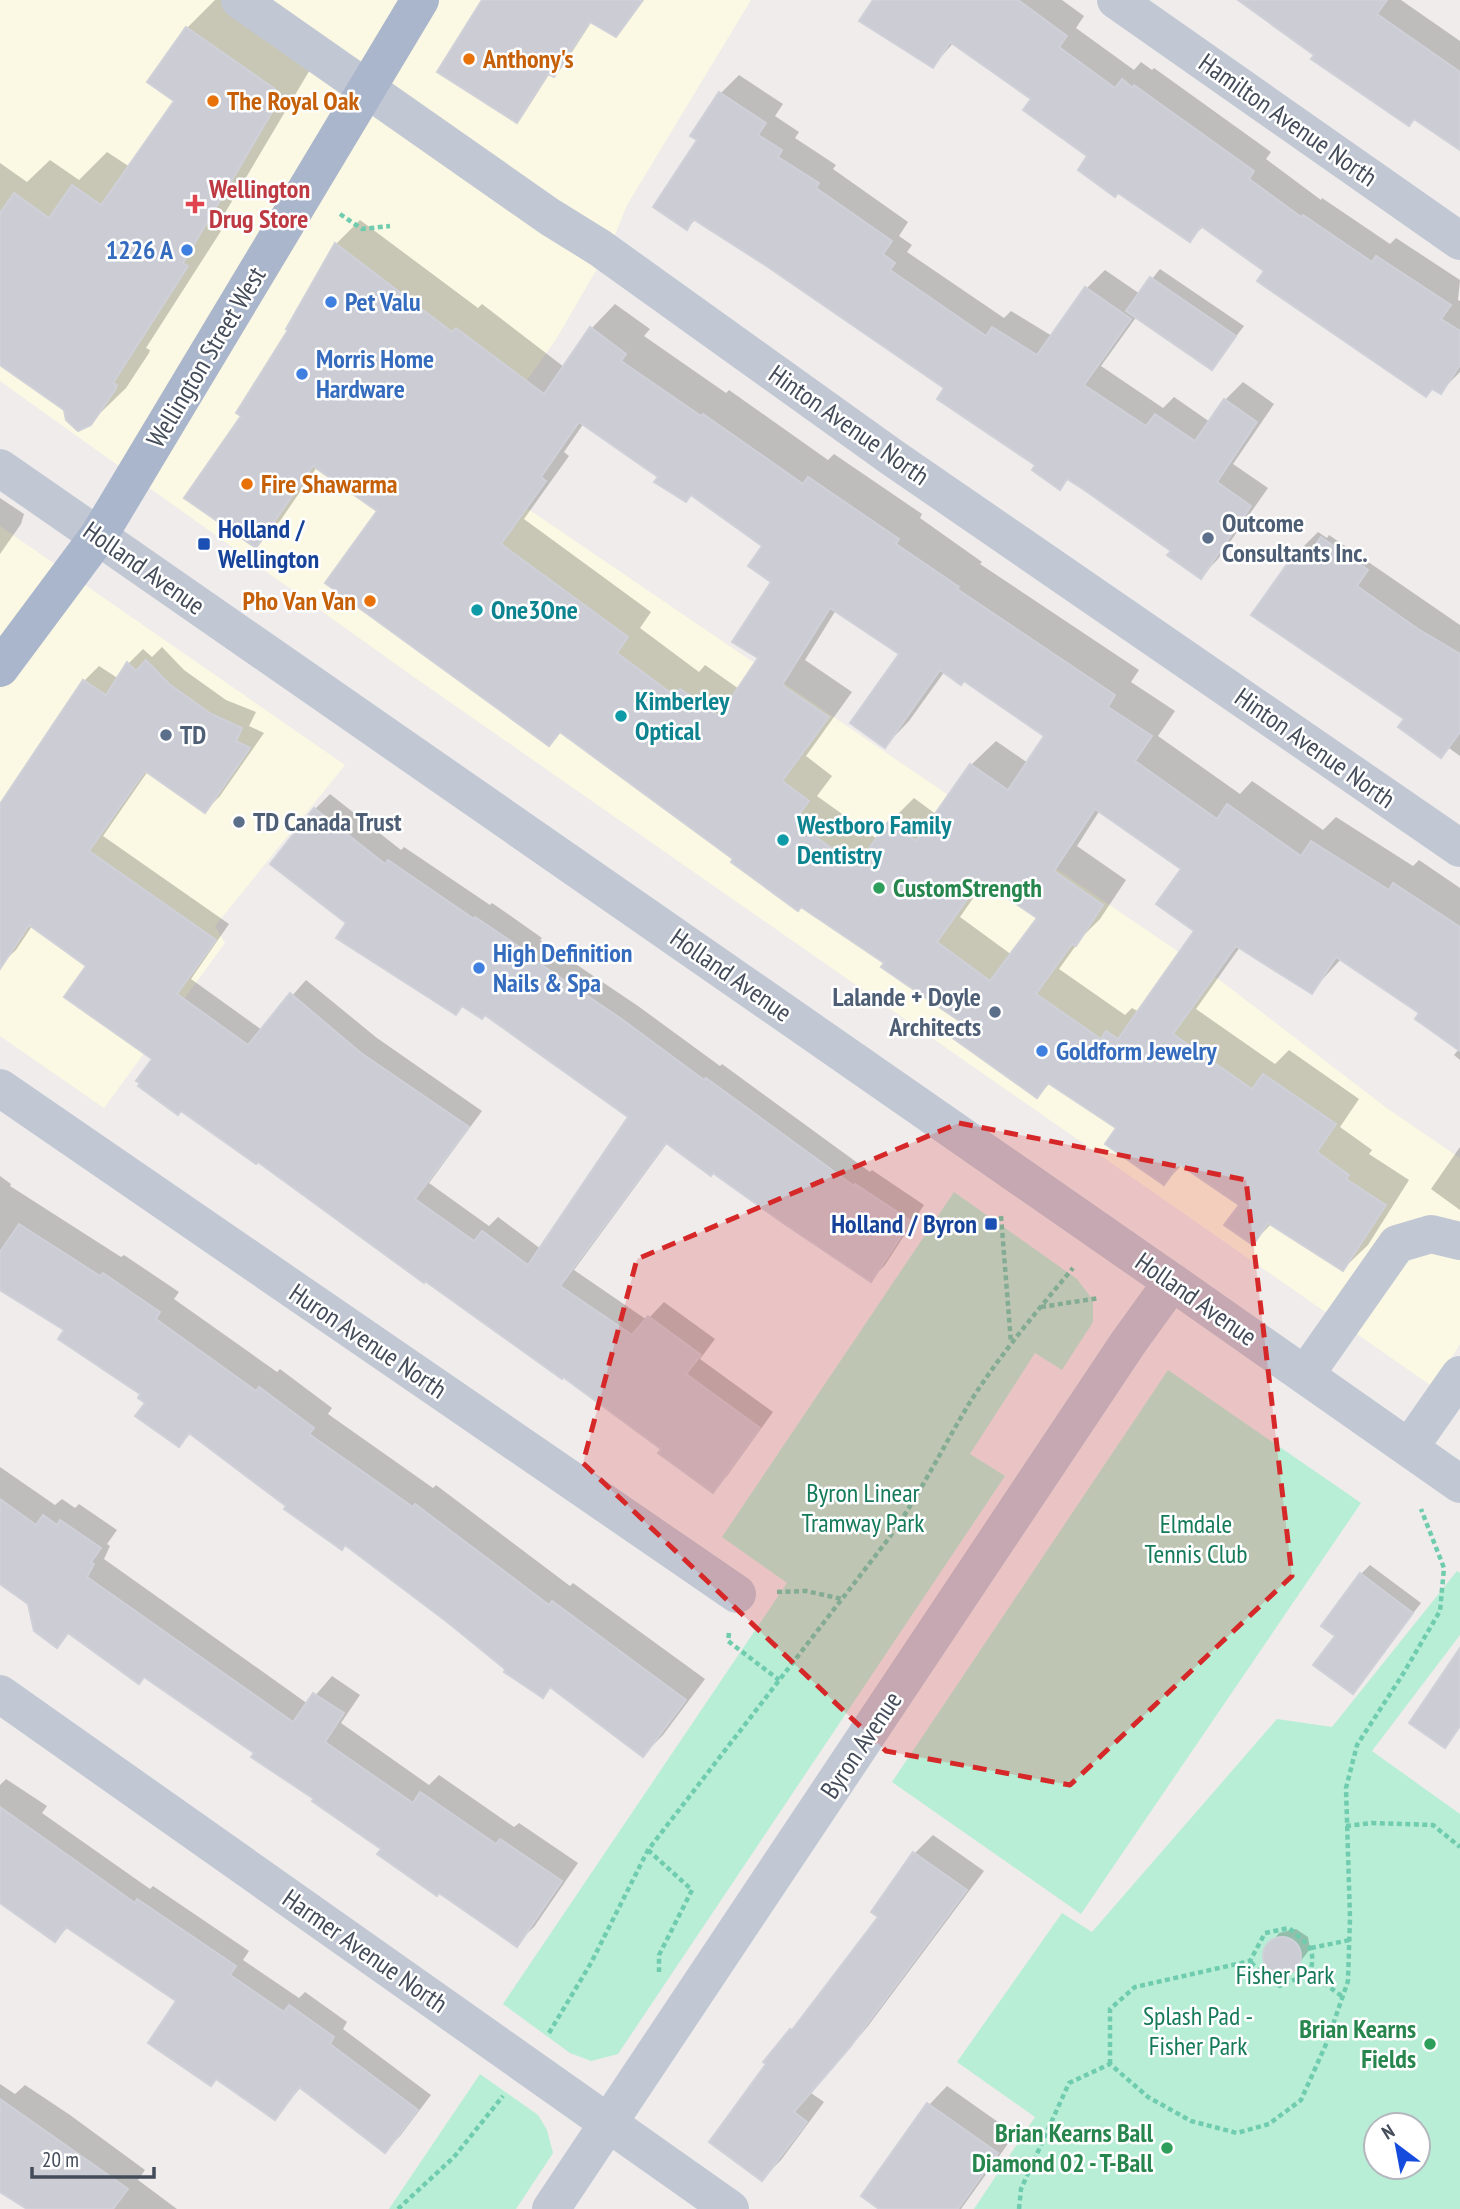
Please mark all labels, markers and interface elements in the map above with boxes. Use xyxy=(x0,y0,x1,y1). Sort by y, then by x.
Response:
place label: Anthony's xyxy=(482,42,574,75)
street label: Hamilton Avenue North xyxy=(1193,46,1384,193)
marker: Anthony's xyxy=(461,51,477,67)
place label: The Royal Oak xyxy=(227,84,359,117)
marker: The Royal Oak xyxy=(205,93,221,109)
place label: Wellington Drug Store xyxy=(208,172,310,235)
marker: Wellington Drug Store xyxy=(187,196,203,212)
place label: 1226 A xyxy=(106,233,174,266)
marker: 1226 A xyxy=(179,242,195,258)
street label: Wellington Street West xyxy=(139,260,272,453)
place label: Pet Valu xyxy=(345,285,420,318)
marker: Pet Valu xyxy=(323,294,339,310)
place label: Morris Home Hardware xyxy=(316,342,434,405)
street label: Hinton Avenue North xyxy=(763,357,936,492)
marker: Morris Home Hardware xyxy=(294,366,310,382)
place label: Fire Shawarma xyxy=(261,467,397,500)
marker: Fire Shawarma xyxy=(239,476,255,492)
place label: Outcome Consultants Inc. xyxy=(1222,506,1368,569)
place label: Holland / Wellington xyxy=(217,512,319,575)
street label: Holland Avenue xyxy=(77,514,211,622)
marker: Outcome Consultants Inc. xyxy=(1200,530,1216,546)
marker: Holland / Wellington xyxy=(196,536,212,552)
place label: Pho Van Van xyxy=(243,584,356,617)
marker: Pho Van Van xyxy=(362,593,378,609)
place label: One3One xyxy=(491,593,578,626)
marker: One3One xyxy=(469,602,485,618)
street label: Hinton Avenue North xyxy=(1229,680,1402,815)
place label: Kimberley Optical xyxy=(635,684,730,747)
marker: Kimberley Optical xyxy=(613,708,629,724)
place label: TD xyxy=(180,718,206,751)
marker: TD xyxy=(158,727,174,743)
place label: TD Canada Trust xyxy=(253,805,402,838)
place label: Westboro Family Dentistry xyxy=(796,808,952,871)
marker: TD Canada Trust xyxy=(231,814,247,830)
marker: Westboro Family Dentistry xyxy=(775,832,791,848)
place label: CustomStrength xyxy=(893,871,1042,904)
marker: CustomStrength xyxy=(871,880,887,896)
street label: Holland Avenue xyxy=(664,921,798,1029)
place label: High Definition Nails & Spa xyxy=(493,936,632,999)
marker: High Definition Nails & Spa xyxy=(471,960,487,976)
place label: Lalande + Doyle Architects xyxy=(833,980,981,1043)
marker: Lalande + Doyle Architects xyxy=(987,1004,1003,1020)
place label: Goldform Jewelry xyxy=(1056,1034,1217,1067)
marker: Goldform Jewelry xyxy=(1034,1043,1050,1059)
place label: Holland / Byron xyxy=(831,1207,977,1240)
marker: Holland / Byron xyxy=(983,1216,999,1232)
street label: Holland Avenue xyxy=(1129,1245,1263,1353)
street label: Huron Avenue North xyxy=(283,1276,453,1405)
park label: Byron Linear Tramway Park xyxy=(802,1476,924,1539)
park label: Elmdale Tennis Club xyxy=(1145,1507,1248,1570)
street label: Byron Avenue xyxy=(813,1685,908,1805)
street label: Harmer Avenue North xyxy=(276,1881,454,2020)
park label: Fisher Park xyxy=(1236,1958,1334,1991)
park label: Splash Pad - Fisher Park xyxy=(1143,1999,1253,2062)
place label: Brian Kearns Fields xyxy=(1299,2012,1416,2075)
marker: Brian Kearns Fields xyxy=(1422,2036,1438,2052)
north arrow xyxy=(1362,2111,1432,2181)
place label: Brian Kearns Ball Diamond 02 - T-Ball xyxy=(972,2116,1154,2179)
text: N xyxy=(1377,2119,1399,2144)
scale bar xyxy=(32,2136,154,2180)
marker: Brian Kearns Ball Diamond 02 - T-Ball xyxy=(1159,2140,1175,2156)
text: 20 m xyxy=(42,2146,79,2173)

